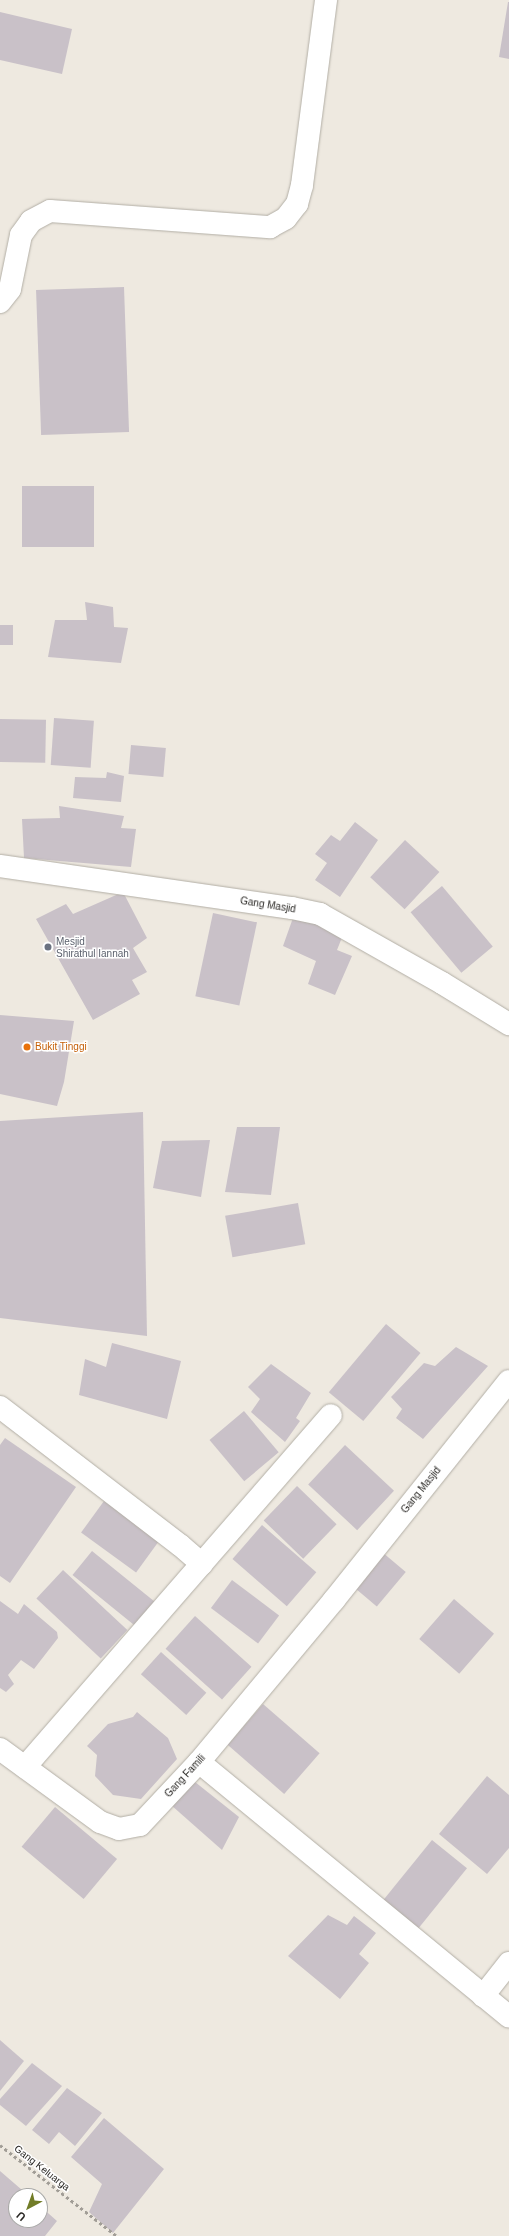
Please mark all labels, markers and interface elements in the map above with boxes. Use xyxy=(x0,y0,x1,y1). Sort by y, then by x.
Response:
street label: Gang Masjid xyxy=(239,895,297,915)
place label: Mesjid Shirathul Iannah xyxy=(56,935,129,958)
marker: Mesjid Shirathul Iannah xyxy=(43,942,53,952)
place label: Bukit Tinggi xyxy=(35,1041,87,1053)
marker: Bukit Tinggi xyxy=(22,1042,32,1052)
street label: Gang Masjid xyxy=(399,1464,443,1516)
street label: Gang Famili xyxy=(162,1752,208,1800)
street label: Gang Keluarga xyxy=(12,2143,72,2193)
north arrow xyxy=(8,2188,48,2228)
text: U xyxy=(14,2209,28,2223)

